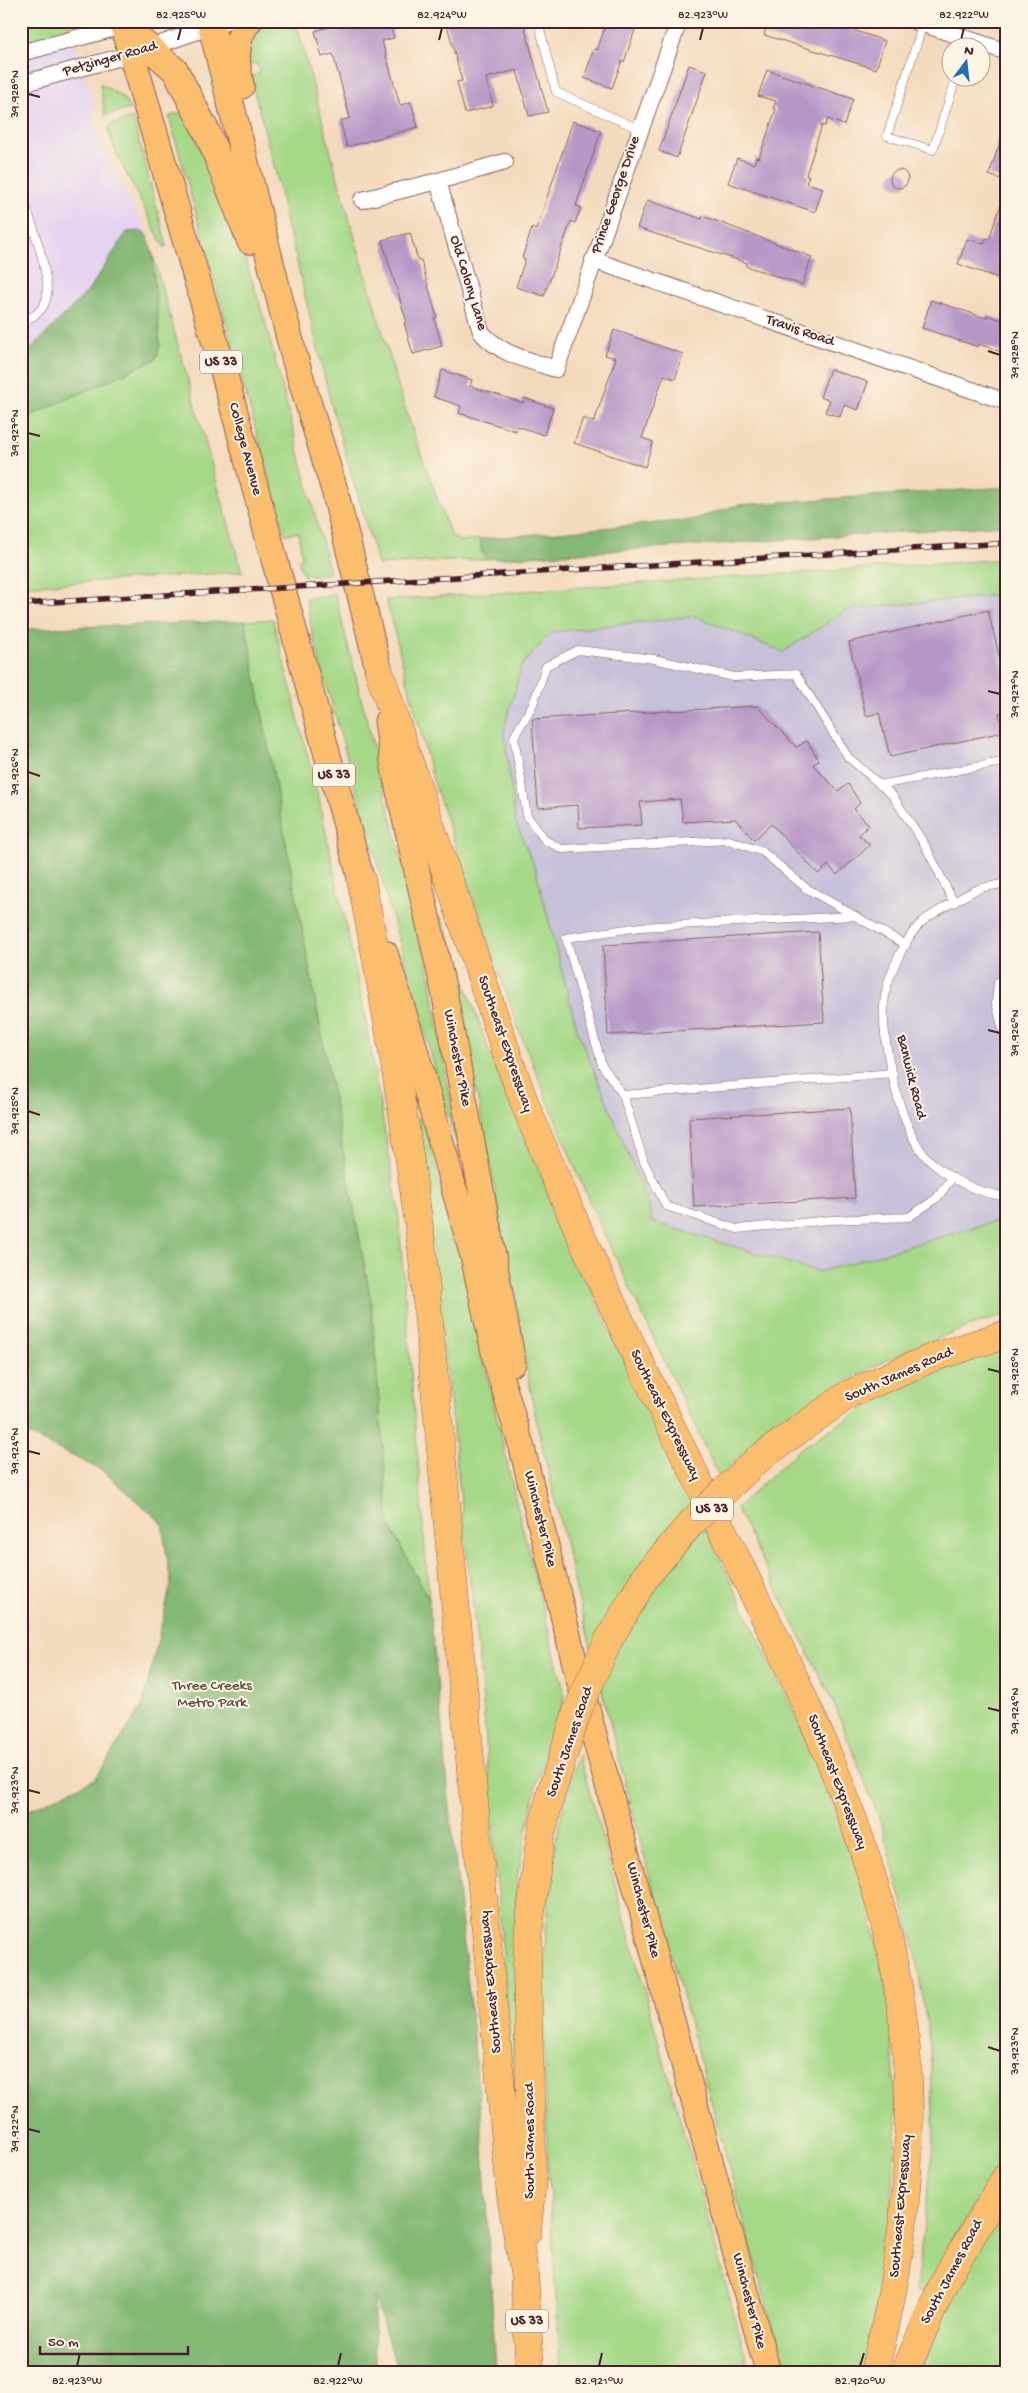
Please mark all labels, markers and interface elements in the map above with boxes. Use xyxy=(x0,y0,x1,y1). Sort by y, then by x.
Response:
text: 82.925°W xyxy=(156,9,206,23)
text: 82.924°W xyxy=(417,9,467,23)
text: 82.923°W xyxy=(678,9,728,23)
text: 82.922°W xyxy=(939,9,989,23)
street label: Petzinger Road xyxy=(60,37,160,81)
north arrow xyxy=(940,38,990,88)
text: N xyxy=(962,42,975,61)
text: 39.928°N xyxy=(9,70,23,119)
street label: Prince George Drive xyxy=(587,134,645,257)
street label: Old Colony Lane xyxy=(445,233,491,333)
street label: Travis Road xyxy=(762,311,838,351)
text: 39.928°N xyxy=(1009,331,1023,380)
road number: US 33 xyxy=(200,351,242,374)
street label: College Avenue xyxy=(224,401,266,498)
text: 39.927°N xyxy=(9,409,23,458)
text: 39.927°N xyxy=(1009,670,1023,719)
text: 39.926°N xyxy=(9,748,23,797)
road number: US 33 xyxy=(313,764,355,786)
street label: Southeast Expressway xyxy=(473,973,537,1115)
street label: Winchester Pike xyxy=(439,1008,475,1108)
text: 39.926°N xyxy=(1009,1009,1023,1058)
street label: Banwick Road xyxy=(892,1032,930,1122)
text: 39.925°N xyxy=(9,1087,23,1136)
street label: South James Road xyxy=(842,1343,957,1407)
street label: Southeast Expressway xyxy=(626,1347,705,1484)
text: 39.925°N xyxy=(1009,1348,1023,1397)
text: 39.924°N xyxy=(9,1427,23,1475)
street label: Winchester Pike xyxy=(519,1469,561,1569)
road number: US 33 xyxy=(691,1498,733,1520)
park label: Three Creeks Metro Park xyxy=(171,1677,252,1712)
street label: South James Road xyxy=(543,1683,598,1800)
text: 39.924°N xyxy=(1009,1687,1023,1735)
street label: Southeast Expressway xyxy=(803,1712,871,1853)
text: 39.923°N xyxy=(9,1766,23,1815)
street label: Winchester Pike xyxy=(622,1860,664,1960)
street label: Southeast Expressway xyxy=(476,1909,506,2054)
text: 39.923°N xyxy=(1009,2027,1023,2076)
street label: South James Road xyxy=(521,2082,539,2199)
text: 39.922°N xyxy=(9,2105,23,2154)
street label: Southeast Expressway xyxy=(886,2133,916,2278)
street label: South James Road xyxy=(917,2215,988,2327)
street label: Winchester Pike xyxy=(728,2251,770,2351)
road number: US 33 xyxy=(506,2310,548,2332)
scale bar xyxy=(40,2323,188,2355)
text: 50 m xyxy=(48,2334,79,2352)
text: 82.923°W xyxy=(52,2375,102,2389)
text: 82.922°W xyxy=(313,2375,363,2389)
text: 82.921°W xyxy=(575,2375,623,2389)
text: 82.920°W xyxy=(835,2375,885,2389)

